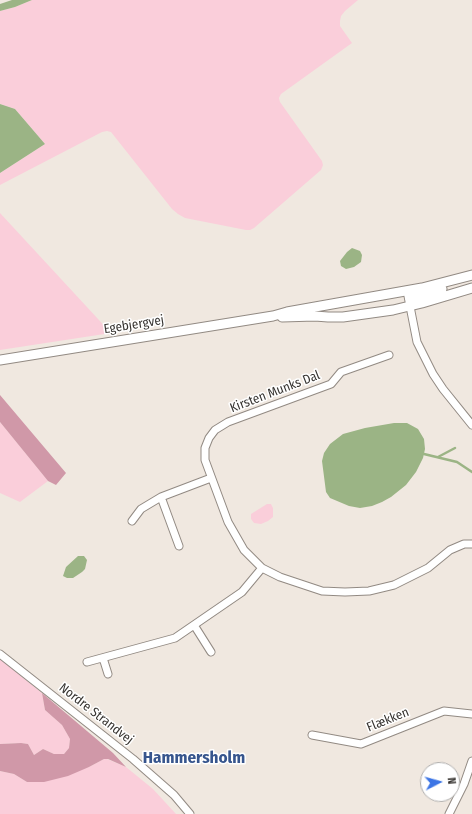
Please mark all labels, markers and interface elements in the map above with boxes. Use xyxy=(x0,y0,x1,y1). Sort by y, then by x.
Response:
street label: Egebjergvej xyxy=(103,313,165,337)
street label: Kirsten Munks Dal xyxy=(228,368,322,416)
street label: Nordre Strandvej xyxy=(56,680,136,748)
street label: Flækken xyxy=(365,704,411,736)
district label: Hammersholm xyxy=(143,748,245,768)
north arrow xyxy=(420,762,460,802)
text: N xyxy=(445,777,458,785)

